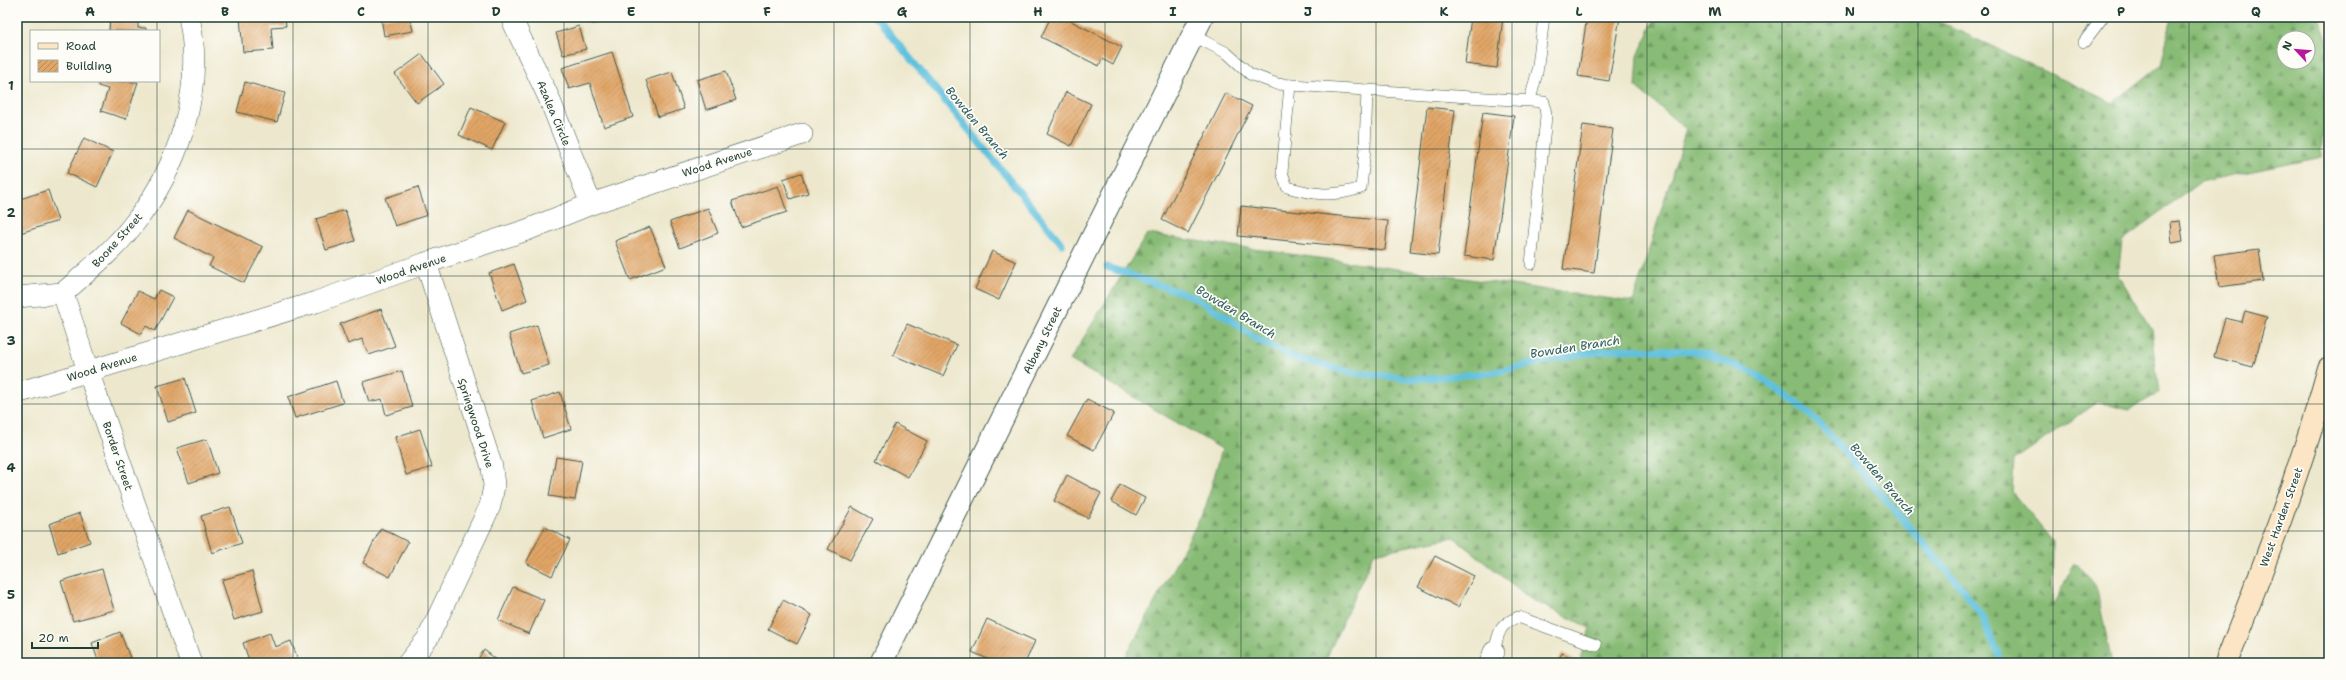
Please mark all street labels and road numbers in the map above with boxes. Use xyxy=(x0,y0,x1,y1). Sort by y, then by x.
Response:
street label: Azalea Circle xyxy=(533,78,574,148)
street label: Wood Avenue xyxy=(680,144,754,181)
street label: Boone Street xyxy=(89,210,146,271)
street label: Wood Avenue xyxy=(374,251,448,288)
street label: Albany Street xyxy=(1020,304,1065,377)
street label: Wood Avenue xyxy=(65,350,139,385)
street label: Springwood Drive xyxy=(454,376,497,470)
street label: Border Street xyxy=(99,420,136,493)
street label: West Harden Street xyxy=(2256,465,2307,569)

